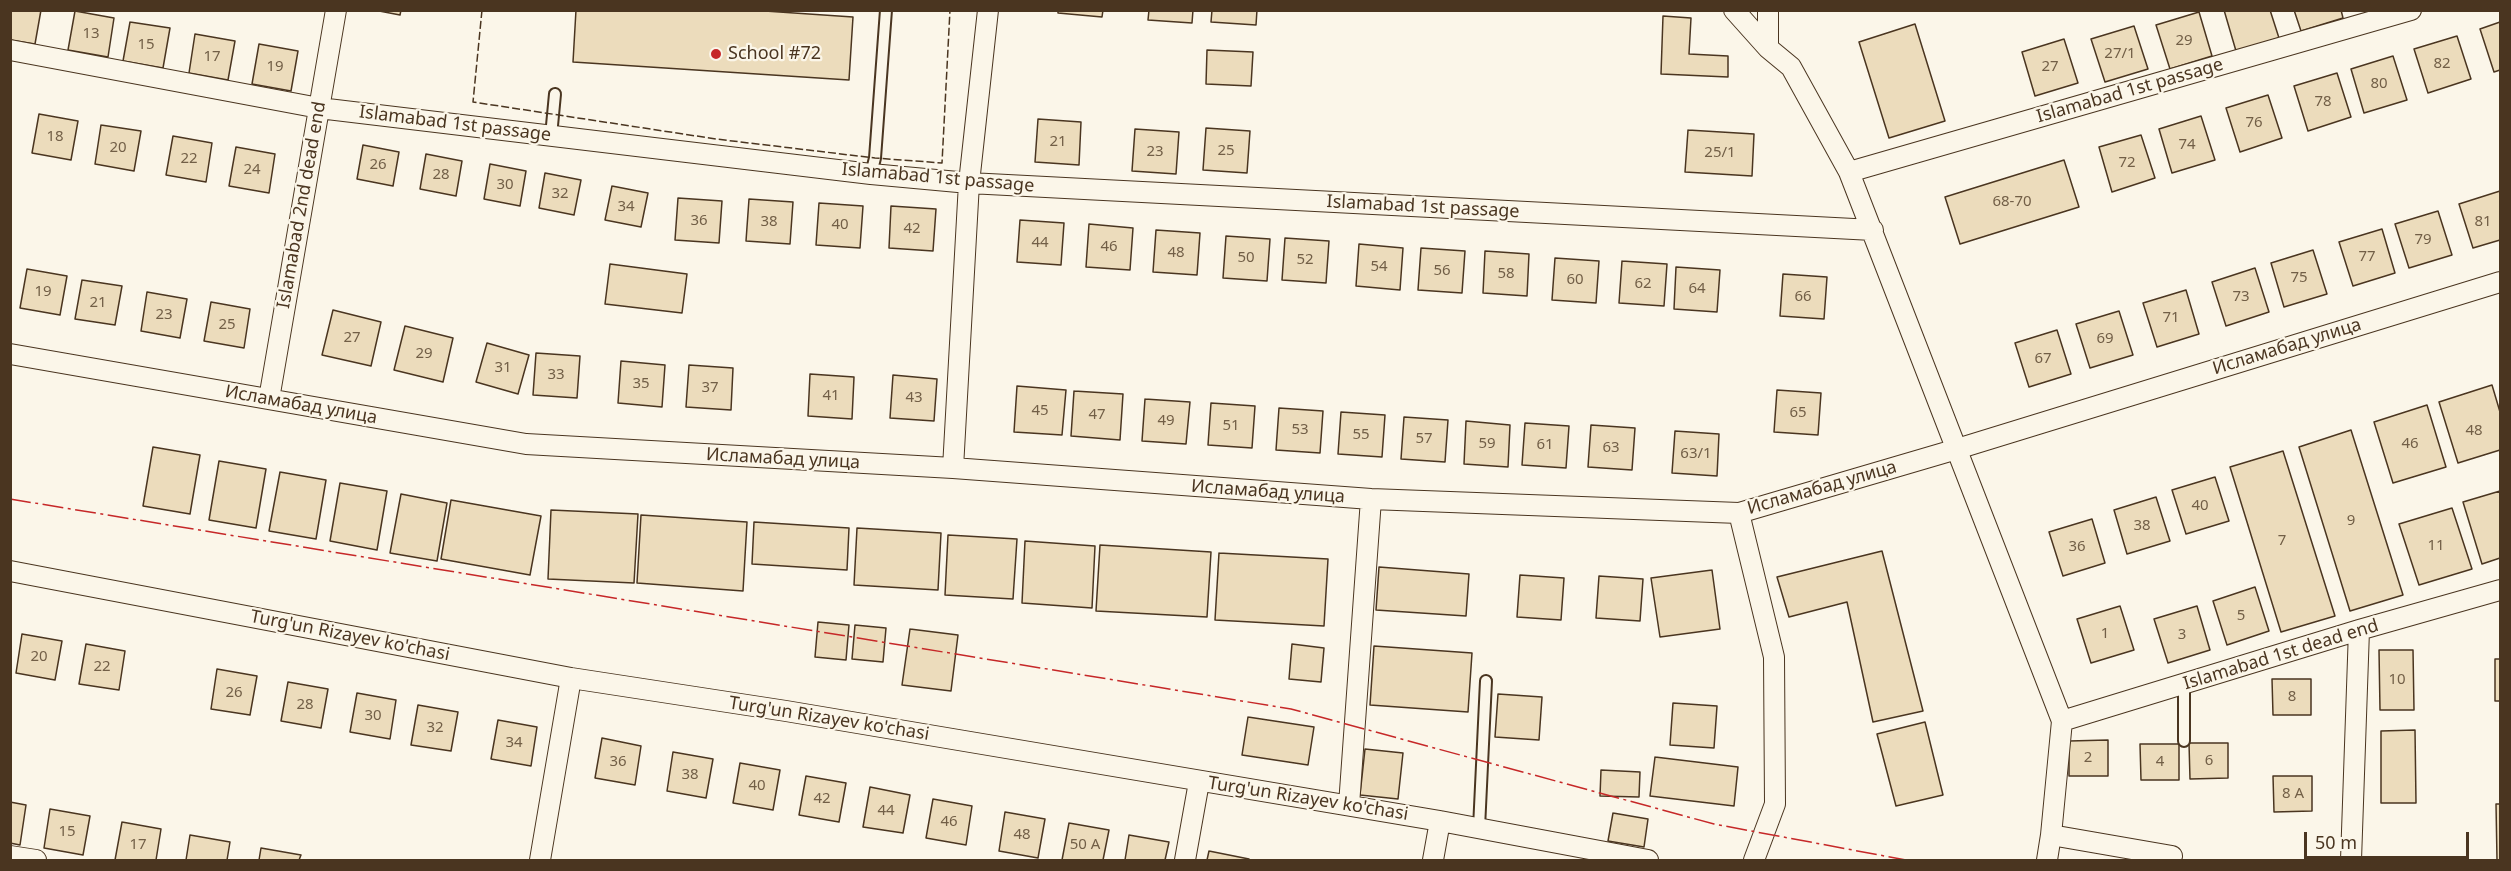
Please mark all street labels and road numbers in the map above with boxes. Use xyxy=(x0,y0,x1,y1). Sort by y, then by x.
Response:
street label: Islamabad 1st passage xyxy=(2034,54,2226,128)
street label: Islamabad 2nd dead end xyxy=(273,100,331,310)
street label: Islamabad 1st passage xyxy=(358,102,552,146)
street label: Islamabad 1st passage xyxy=(841,159,1035,197)
street label: Islamabad 1st passage xyxy=(1326,191,1520,223)
street label: Исламабад улица xyxy=(2210,314,2364,380)
street label: Исламабад улица xyxy=(223,381,379,429)
street label: Исламабад улица xyxy=(705,444,861,474)
street label: Исламабад улица xyxy=(1745,456,1899,520)
street label: Исламабад улица xyxy=(1190,476,1346,508)
street label: Turg'un Rizayev ko'chasi xyxy=(248,606,452,666)
street label: Islamabad 1st dead end xyxy=(2181,615,2381,695)
street label: Turg'un Rizayev ko'chasi xyxy=(727,692,931,746)
street label: Turg'un Rizayev ko'chasi xyxy=(1206,772,1410,826)

